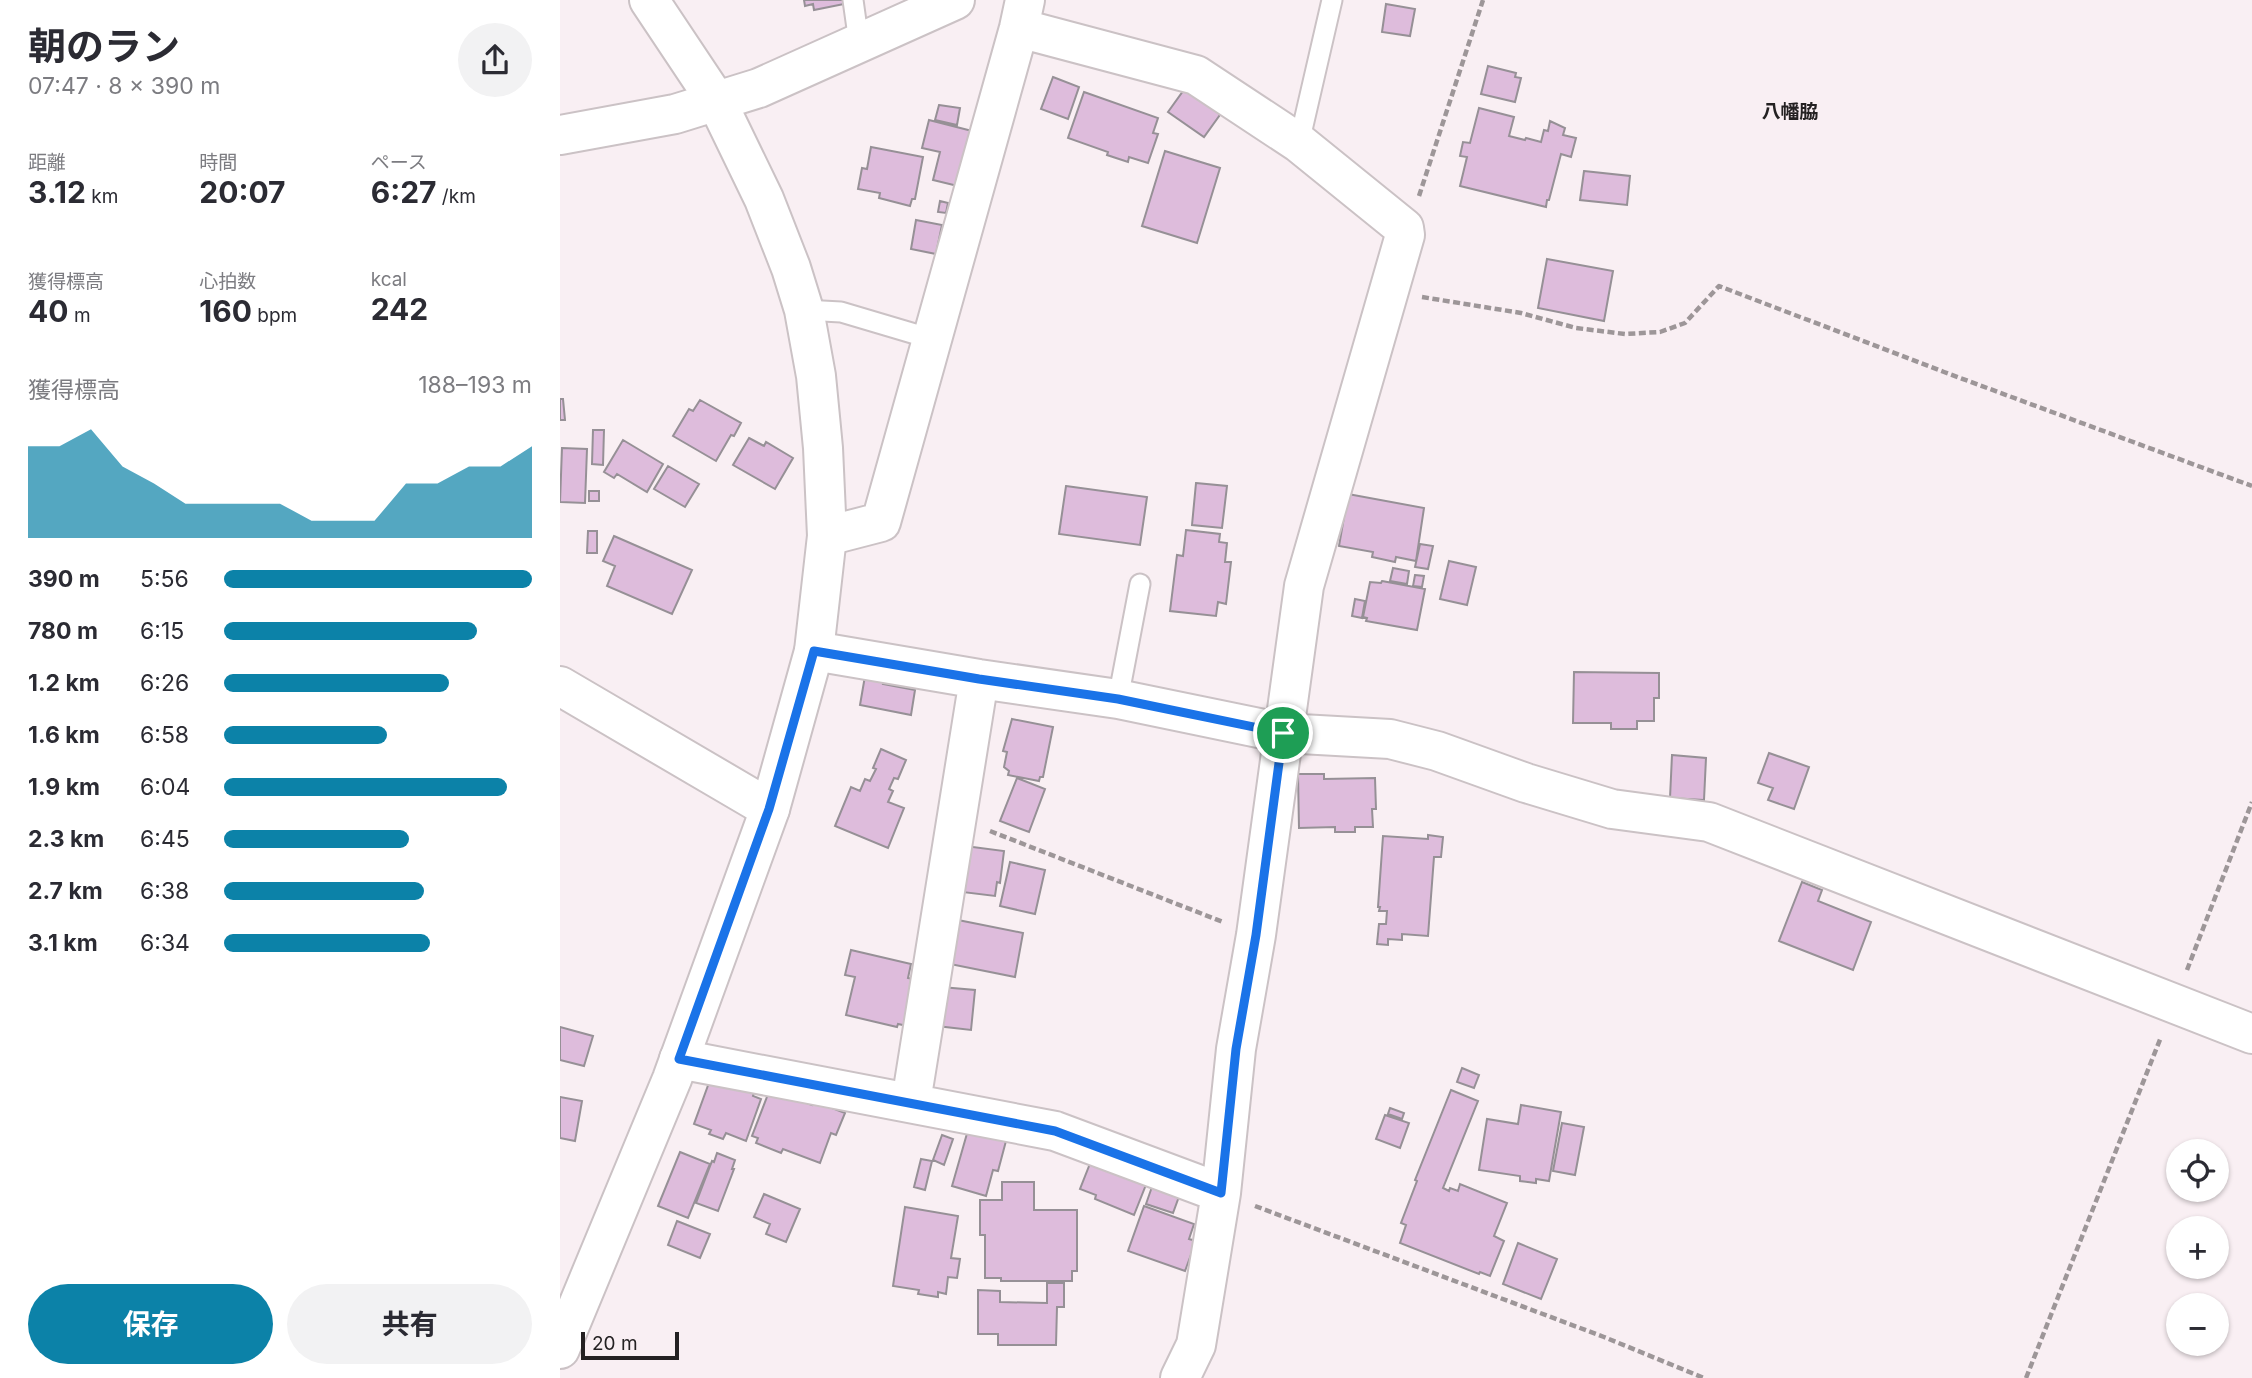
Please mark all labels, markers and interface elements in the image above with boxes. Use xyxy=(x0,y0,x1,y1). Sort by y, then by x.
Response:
text: 朝のラン xyxy=(28,23,180,69)
button: share xyxy=(458,23,532,97)
text: 07:47 · 8 × 390 m xyxy=(28,72,220,100)
district label: 八幡脇 xyxy=(1761,100,1819,123)
text: 距離 xyxy=(28,151,66,174)
text: 時間 xyxy=(199,151,237,174)
text: ペース xyxy=(371,151,427,174)
text: 3.12 xyxy=(28,174,86,210)
text: 20:07 xyxy=(199,174,286,210)
text: 6:27 xyxy=(371,174,437,210)
text: km xyxy=(86,185,118,208)
text: /km xyxy=(437,185,476,208)
text: kcal xyxy=(371,268,407,291)
text: 獲得標高 xyxy=(28,270,104,293)
text: 心拍数 xyxy=(199,270,256,293)
text: 242 xyxy=(371,291,428,327)
text: 40 xyxy=(28,293,69,329)
text: 160 xyxy=(199,293,252,329)
text: m xyxy=(69,304,91,327)
text: bpm xyxy=(252,304,297,327)
text: 188–193 m xyxy=(418,371,532,399)
text: 獲得標高 xyxy=(28,376,120,404)
text: 390 m xyxy=(28,565,100,593)
text: 5:56 xyxy=(140,565,189,593)
text: 780 m xyxy=(28,617,98,645)
text: 6:15 xyxy=(140,617,184,645)
text: 1.2 km xyxy=(28,669,100,697)
text: 6:26 xyxy=(140,669,189,697)
pin xyxy=(1253,703,1313,763)
icon: arrive xyxy=(1264,714,1302,752)
text: 1.6 km xyxy=(28,721,100,749)
text: 6:58 xyxy=(140,721,189,749)
text: 1.9 km xyxy=(28,773,100,801)
text: 6:04 xyxy=(140,773,190,801)
text: 2.3 km xyxy=(28,825,104,853)
text: 6:45 xyxy=(140,825,190,853)
text: 2.7 km xyxy=(28,877,103,905)
text: 6:38 xyxy=(140,877,189,905)
text: 3.1 km xyxy=(28,929,98,957)
text: 6:34 xyxy=(140,929,190,957)
map controls xyxy=(2166,1139,2229,1356)
button: locate xyxy=(2166,1139,2229,1202)
button: + xyxy=(2166,1216,2229,1279)
button: 保存 xyxy=(28,1284,273,1364)
button: 共有 xyxy=(287,1284,532,1364)
button: − xyxy=(2166,1293,2229,1356)
scale bar xyxy=(581,1329,679,1361)
text: 20 m xyxy=(592,1332,638,1355)

